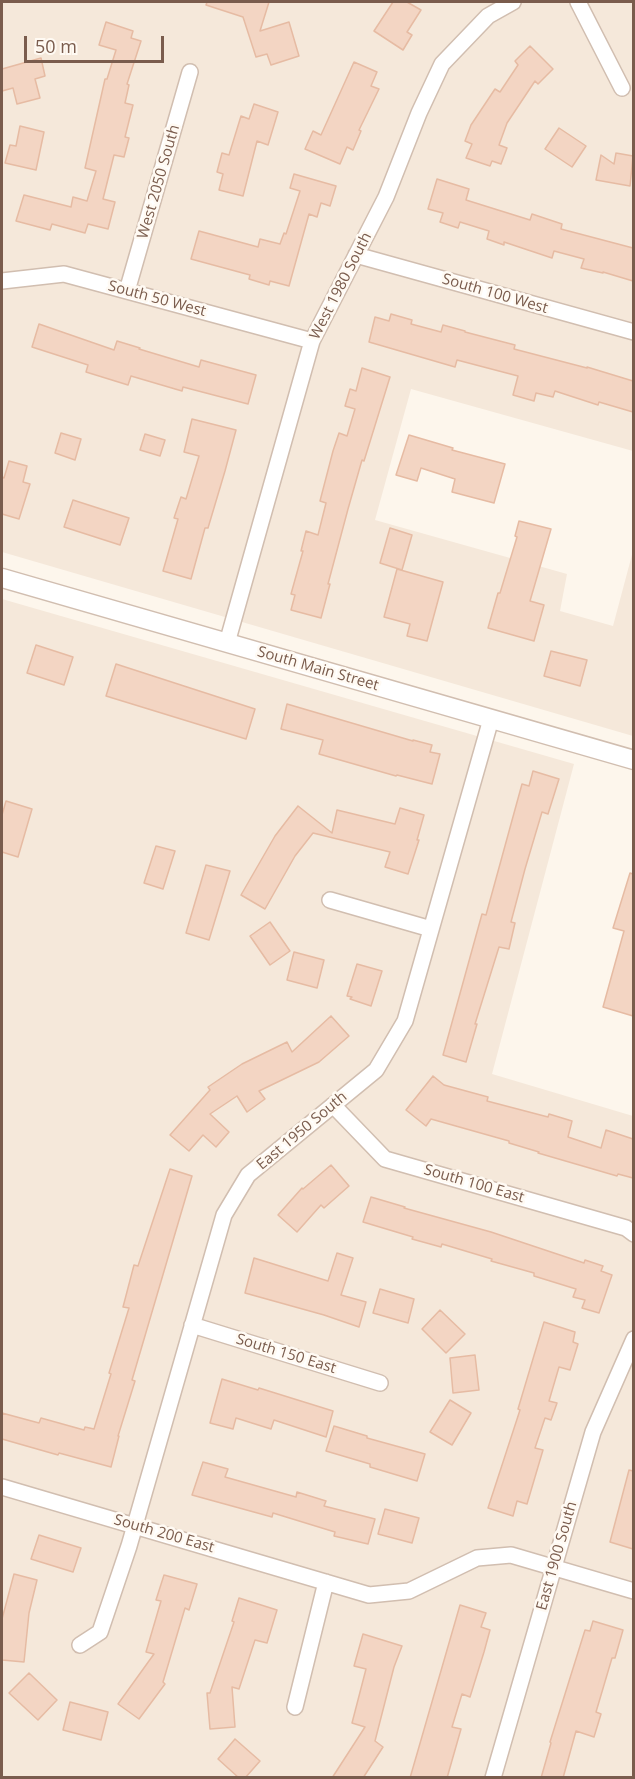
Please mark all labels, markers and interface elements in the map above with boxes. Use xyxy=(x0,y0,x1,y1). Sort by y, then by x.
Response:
scale bar xyxy=(27,24,166,62)
text: 50 m xyxy=(35,34,77,58)
street label: West 2050 South xyxy=(134,123,184,241)
street label: West 1980 South xyxy=(306,229,376,343)
street label: South 100 West xyxy=(440,270,550,318)
street label: South 50 West xyxy=(106,277,208,321)
street label: South Main Street xyxy=(255,643,381,695)
street label: East 1950 South xyxy=(253,1088,351,1174)
street label: South 100 East xyxy=(422,1161,526,1207)
street label: South 150 East xyxy=(234,1330,338,1378)
street label: East 1900 South xyxy=(533,1500,581,1612)
street label: South 200 East xyxy=(112,1511,216,1557)

